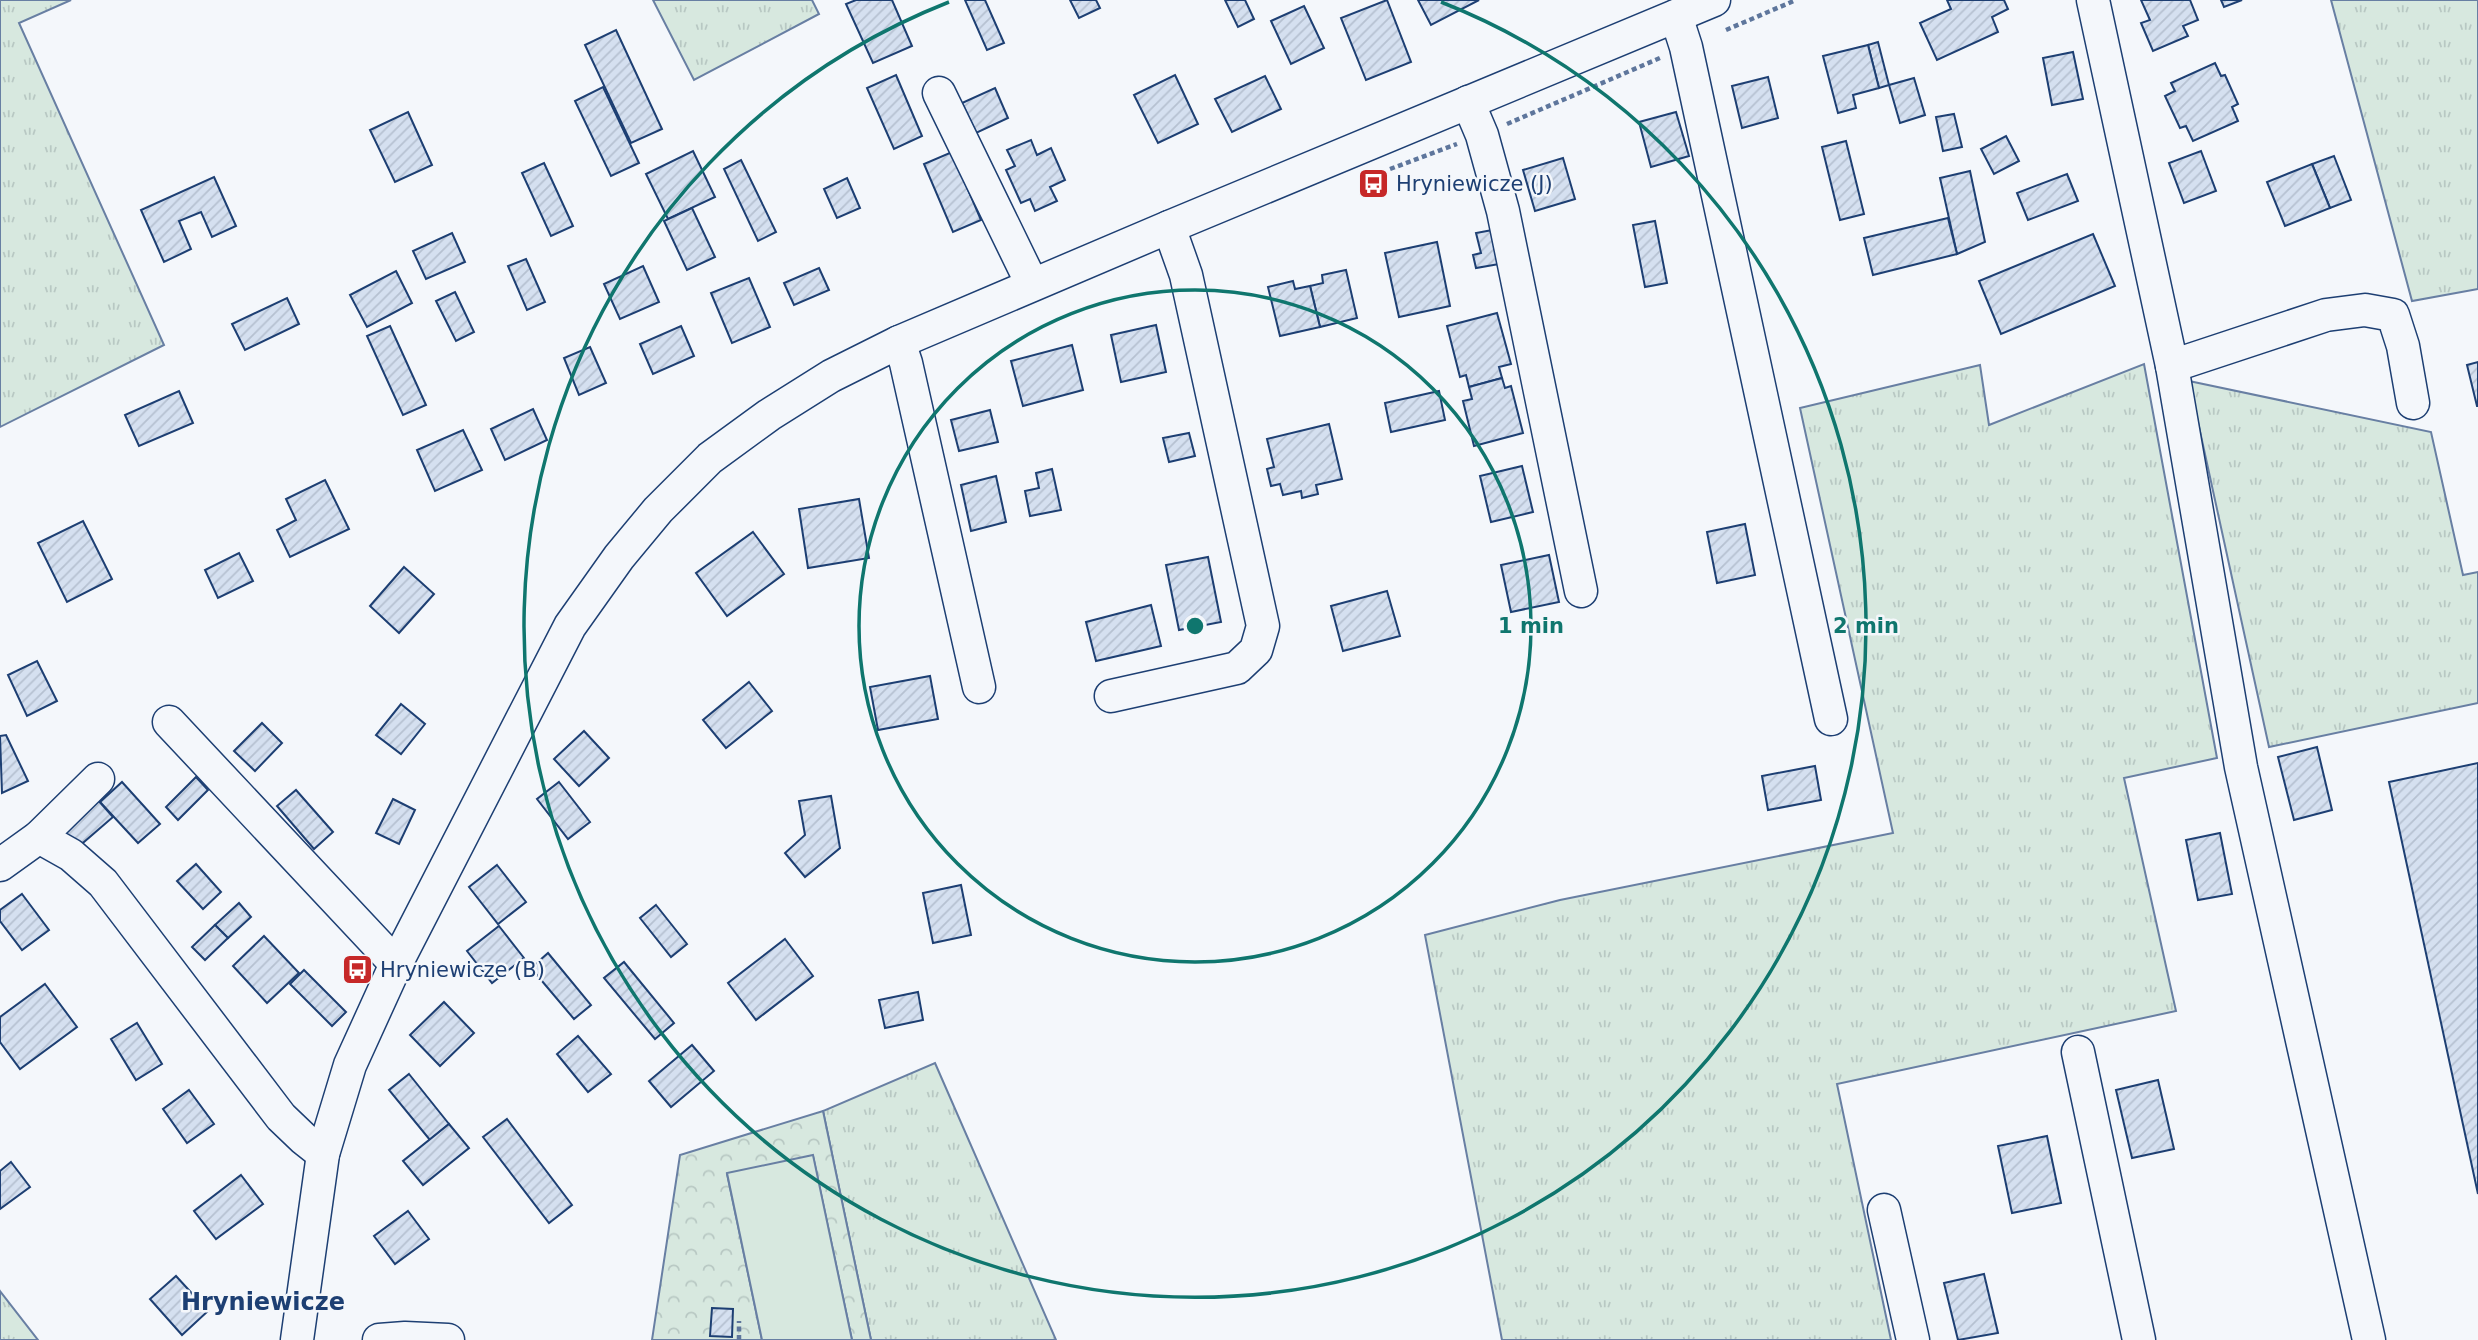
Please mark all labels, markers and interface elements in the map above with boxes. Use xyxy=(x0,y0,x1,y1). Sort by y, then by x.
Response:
bus stop icon: Hryniewicze (J) xyxy=(1356,167,1390,201)
place label: Hryniewicze (J) xyxy=(1396,172,1553,196)
centre of rings xyxy=(1183,614,1207,638)
text: 1 min xyxy=(1498,614,1564,638)
text: 2 min xyxy=(1833,614,1899,638)
bus stop icon: Hryniewicze (B) xyxy=(340,953,374,987)
place label: Hryniewicze (B) xyxy=(380,958,545,982)
district label: Hryniewicze xyxy=(181,1288,345,1316)

